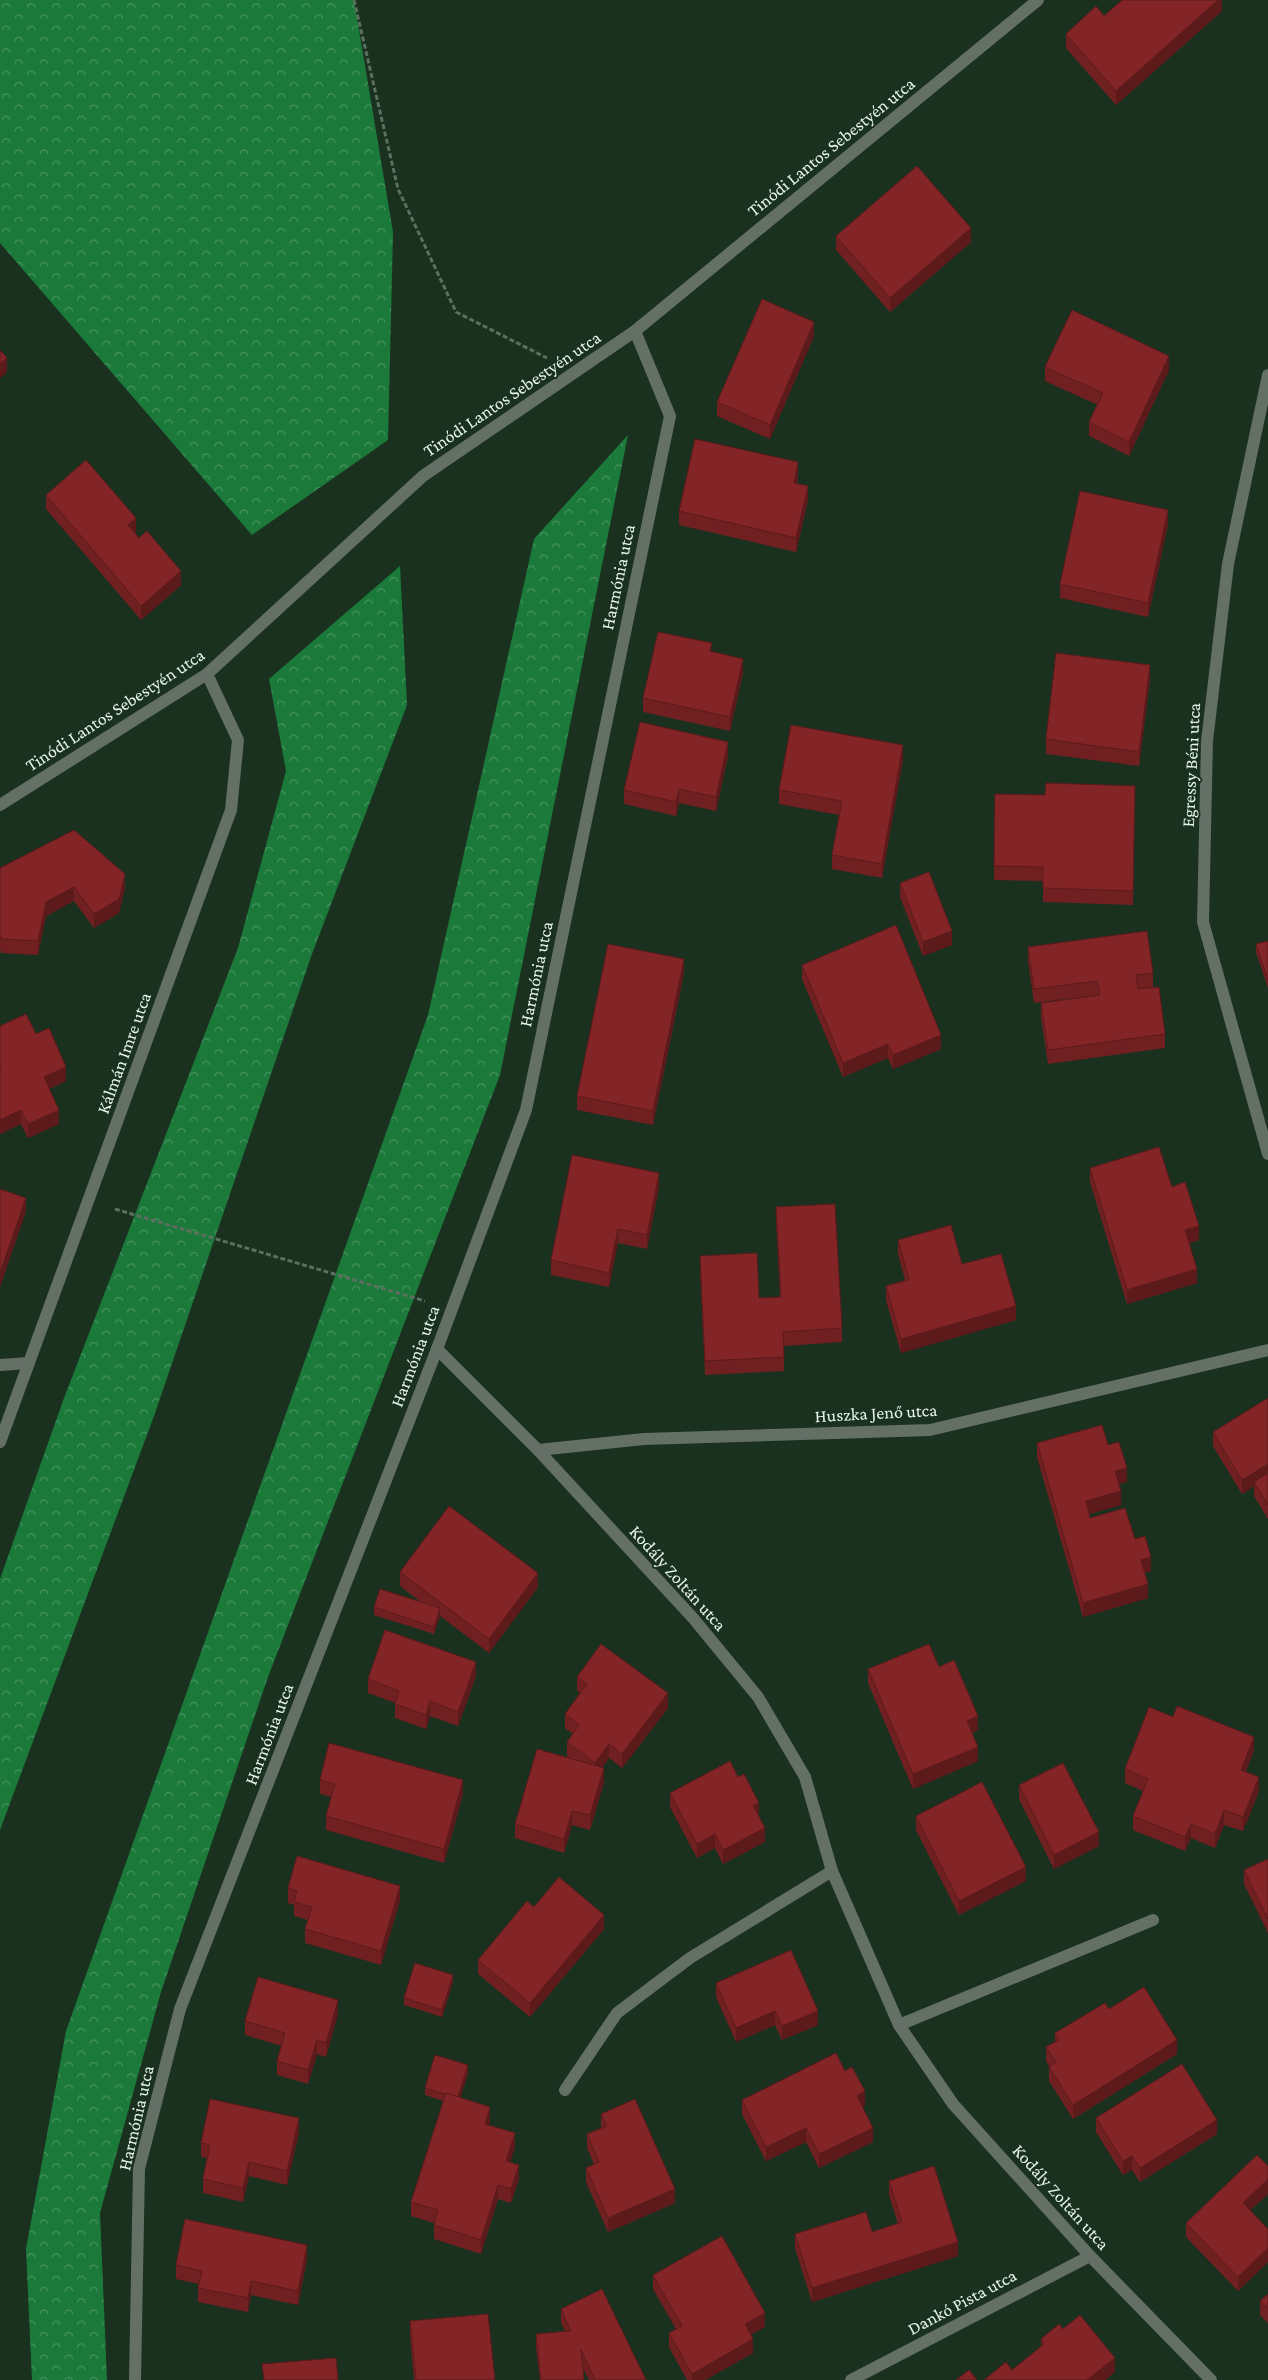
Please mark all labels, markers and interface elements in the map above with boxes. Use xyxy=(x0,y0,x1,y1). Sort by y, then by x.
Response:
street label: Tinódi Lantos Sebestyén utca xyxy=(743,73,919,221)
street label: Tinódi Lantos Sebestyén utca xyxy=(420,327,604,461)
street label: Harmónia utca xyxy=(597,522,639,632)
street label: Tinódi Lantos Sebestyén utca xyxy=(22,645,208,775)
street label: Egressy Béni utca xyxy=(1178,702,1204,828)
street label: Harmónia utca xyxy=(515,919,557,1029)
street label: Kálmán Imre utca xyxy=(93,990,155,1116)
street label: Harmónia utca xyxy=(386,1302,444,1410)
street label: Huszka Jenő utca xyxy=(814,1400,938,1426)
street label: Kodály Zoltán utca xyxy=(625,1521,731,1635)
street label: Harmónia utca xyxy=(240,1680,298,1788)
street label: Harmónia utca xyxy=(114,2064,158,2172)
street label: Kodály Zoltán utca xyxy=(1008,2140,1114,2254)
street label: Dankó Pista utca xyxy=(904,2265,1020,2339)

